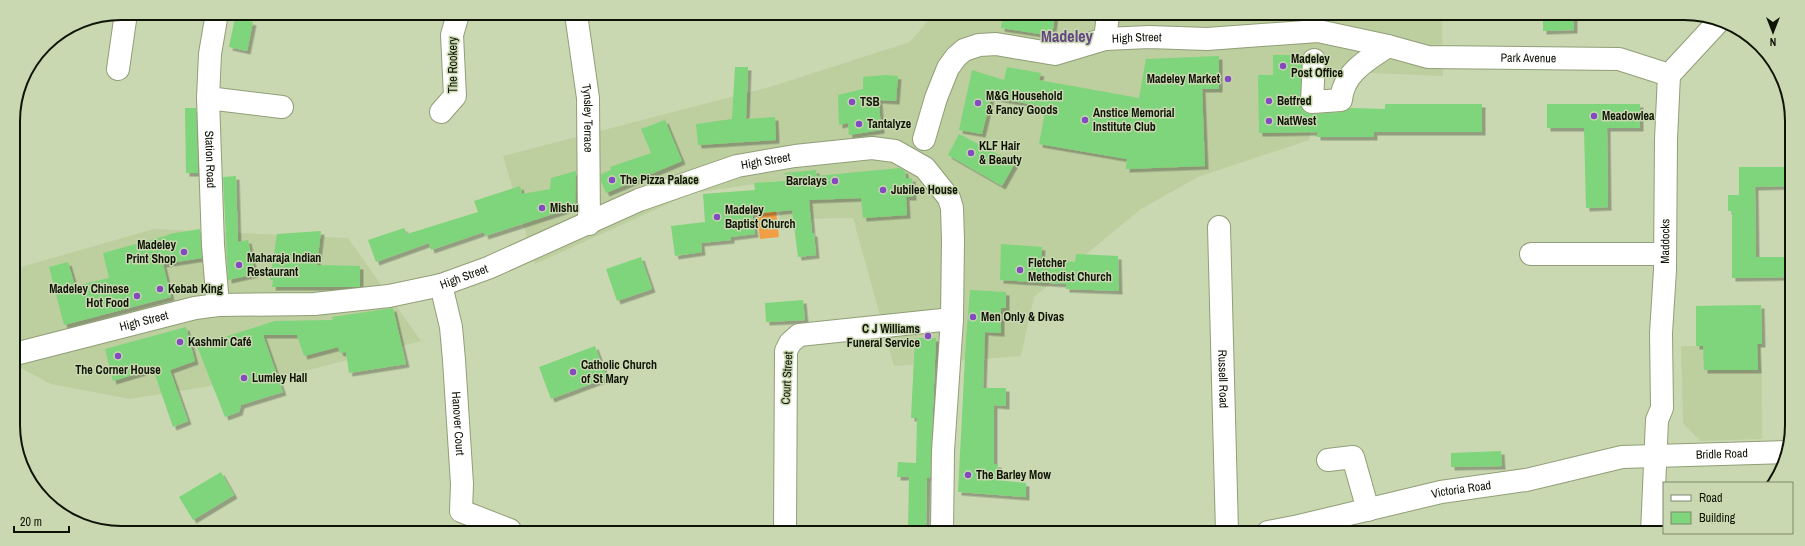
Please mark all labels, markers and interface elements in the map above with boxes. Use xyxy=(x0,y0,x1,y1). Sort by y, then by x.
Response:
north arrow xyxy=(1753,12,1793,52)
district label: Madeley xyxy=(1041,25,1094,47)
street label: High Street xyxy=(1112,29,1162,47)
text: N xyxy=(1770,35,1776,49)
street label: The Rookery xyxy=(445,37,461,93)
street label: Park Avenue xyxy=(1500,50,1556,66)
place label: Madeley Post Office xyxy=(1291,51,1343,81)
marker: Madeley Post Office xyxy=(1278,61,1288,71)
place label: Madeley Market xyxy=(1147,71,1221,87)
marker: Madeley Market xyxy=(1223,74,1233,84)
street label: Tynsley Terrace xyxy=(578,83,596,153)
place label: M&G Household & Fancy Goods xyxy=(986,88,1063,118)
place label: Betfred xyxy=(1277,93,1311,109)
place label: TSB xyxy=(860,94,880,110)
marker: Betfred xyxy=(1264,96,1274,106)
marker: TSB xyxy=(847,97,857,107)
marker: M&G Household & Fancy Goods xyxy=(973,98,983,108)
place label: Anstice Memorial Institute Club xyxy=(1093,105,1175,135)
place label: Meadowlea xyxy=(1602,108,1655,124)
marker: Meadowlea xyxy=(1589,111,1599,121)
place label: NatWest xyxy=(1277,113,1317,129)
marker: Anstice Memorial Institute Club xyxy=(1080,115,1090,125)
place label: Tantalyze xyxy=(867,116,912,132)
marker: NatWest xyxy=(1264,116,1274,126)
marker: Tantalyze xyxy=(854,119,864,129)
street label: Station Road xyxy=(201,130,219,188)
place label: KLF Hair & Beauty xyxy=(979,138,1022,168)
marker: KLF Hair & Beauty xyxy=(966,148,976,158)
street label: High Street xyxy=(740,149,792,173)
place label: The Pizza Palace xyxy=(620,172,699,188)
place label: Barclays xyxy=(786,173,828,189)
marker: The Pizza Palace xyxy=(607,175,617,185)
marker: Barclays xyxy=(830,176,840,186)
place label: Jubilee House xyxy=(891,182,958,198)
marker: Jubilee House xyxy=(878,185,888,195)
place label: Mishu xyxy=(550,200,578,216)
place label: Madeley Baptist Church xyxy=(725,202,796,232)
marker: Mishu xyxy=(537,203,547,213)
marker: Madeley Baptist Church xyxy=(712,212,722,222)
street label: Maddocks xyxy=(1657,219,1673,264)
place label: Madeley Print Shop xyxy=(126,237,177,267)
marker: Madeley Print Shop xyxy=(179,247,189,257)
place label: Maharaja Indian Restaurant xyxy=(247,250,321,280)
place label: Fletcher Methodist Church xyxy=(1028,255,1112,285)
marker: Maharaja Indian Restaurant xyxy=(234,260,244,270)
street label: High Street xyxy=(438,261,490,293)
marker: Fletcher Methodist Church xyxy=(1015,265,1025,275)
place label: Madeley Chinese Hot Food xyxy=(49,281,130,311)
place label: Kebab King xyxy=(168,281,223,297)
marker: Kebab King xyxy=(155,284,165,294)
marker: Madeley Chinese Hot Food xyxy=(132,291,142,301)
street label: High Street xyxy=(118,307,170,335)
place label: Men Only & Divas xyxy=(981,309,1065,325)
marker: Men Only & Divas xyxy=(968,312,978,322)
place label: C J Williams Funeral Service xyxy=(847,321,921,351)
marker: C J Williams Funeral Service xyxy=(923,331,933,341)
place label: Kashmir Café xyxy=(188,334,252,350)
marker: Kashmir Café xyxy=(175,337,185,347)
street label: Russell Road xyxy=(1214,349,1232,408)
marker: The Corner House xyxy=(113,351,123,361)
street label: Court Street xyxy=(778,351,796,405)
place label: Catholic Church of St Mary xyxy=(581,357,657,387)
place label: The Corner House xyxy=(75,362,161,378)
marker: Catholic Church of St Mary xyxy=(568,367,578,377)
place label: Lumley Hall xyxy=(252,370,308,386)
marker: Lumley Hall xyxy=(239,373,249,383)
street label: Hanover Court xyxy=(448,391,468,456)
street label: Bridle Road xyxy=(1696,445,1748,463)
place label: The Barley Mow xyxy=(976,467,1051,483)
marker: The Barley Mow xyxy=(963,470,973,480)
street label: Victoria Road xyxy=(1430,477,1492,502)
legend xyxy=(1663,482,1793,534)
text: Road xyxy=(1699,490,1723,506)
scale bar xyxy=(14,508,69,534)
text: Building xyxy=(1699,510,1736,526)
text: 20 m xyxy=(20,514,42,530)

